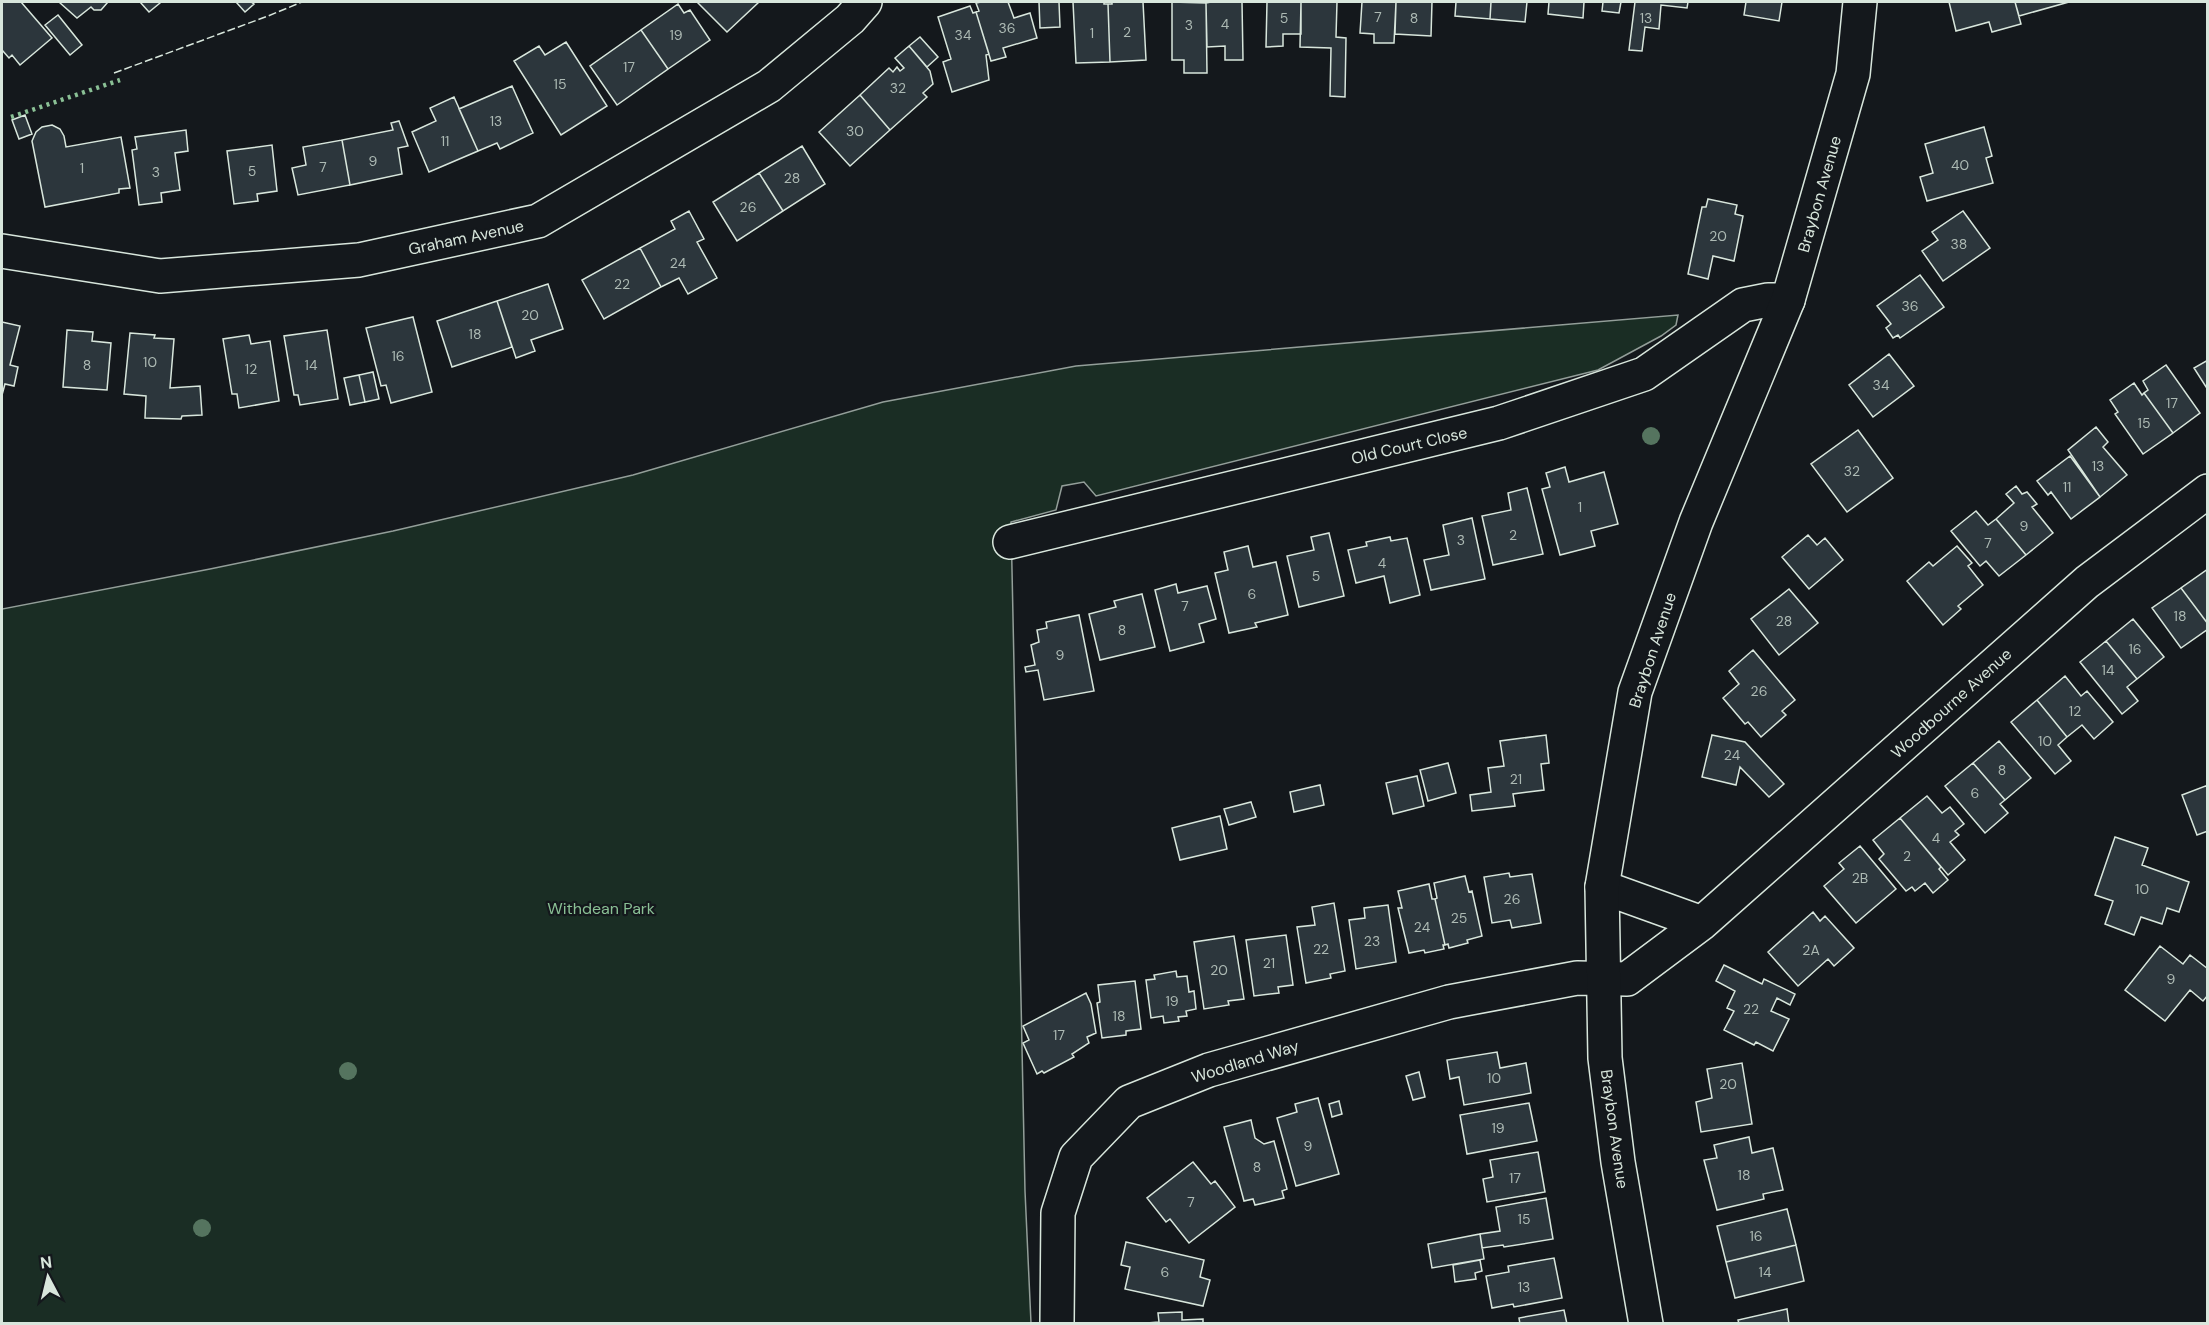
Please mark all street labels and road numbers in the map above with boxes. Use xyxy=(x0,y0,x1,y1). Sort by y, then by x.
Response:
street label: Braybon Avenue xyxy=(1793,133,1846,255)
street label: Graham Avenue xyxy=(406,215,526,260)
street label: Old Court Close xyxy=(1349,422,1469,469)
street label: Braybon Avenue xyxy=(1624,590,1681,711)
street label: Woodbourne Avenue xyxy=(1887,644,2016,763)
street label: Woodland Way xyxy=(1189,1035,1302,1088)
street label: Braybon Avenue xyxy=(1596,1068,1633,1190)

